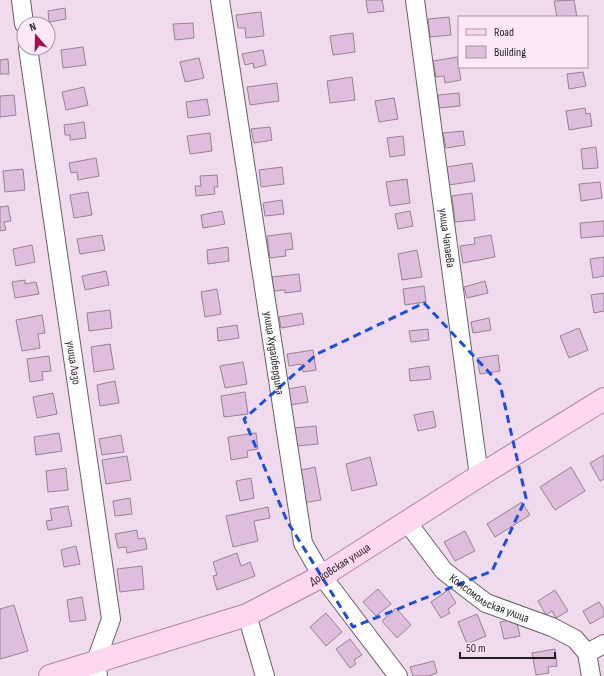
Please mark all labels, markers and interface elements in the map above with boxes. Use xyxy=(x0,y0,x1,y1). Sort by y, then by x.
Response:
north arrow xyxy=(16,16,56,56)
legend xyxy=(458,16,588,68)
text: N xyxy=(28,20,38,34)
text: Road xyxy=(494,25,514,40)
text: Building xyxy=(494,45,526,60)
street label: улица Чапаева xyxy=(435,207,458,269)
street label: улица Худайбердина xyxy=(260,310,287,396)
street label: улица Лазо xyxy=(63,340,84,386)
street label: Доковская улица xyxy=(307,540,374,589)
street label: Комсомольская улица xyxy=(446,571,532,626)
scale bar xyxy=(460,634,555,660)
text: 50 m xyxy=(466,641,486,656)

